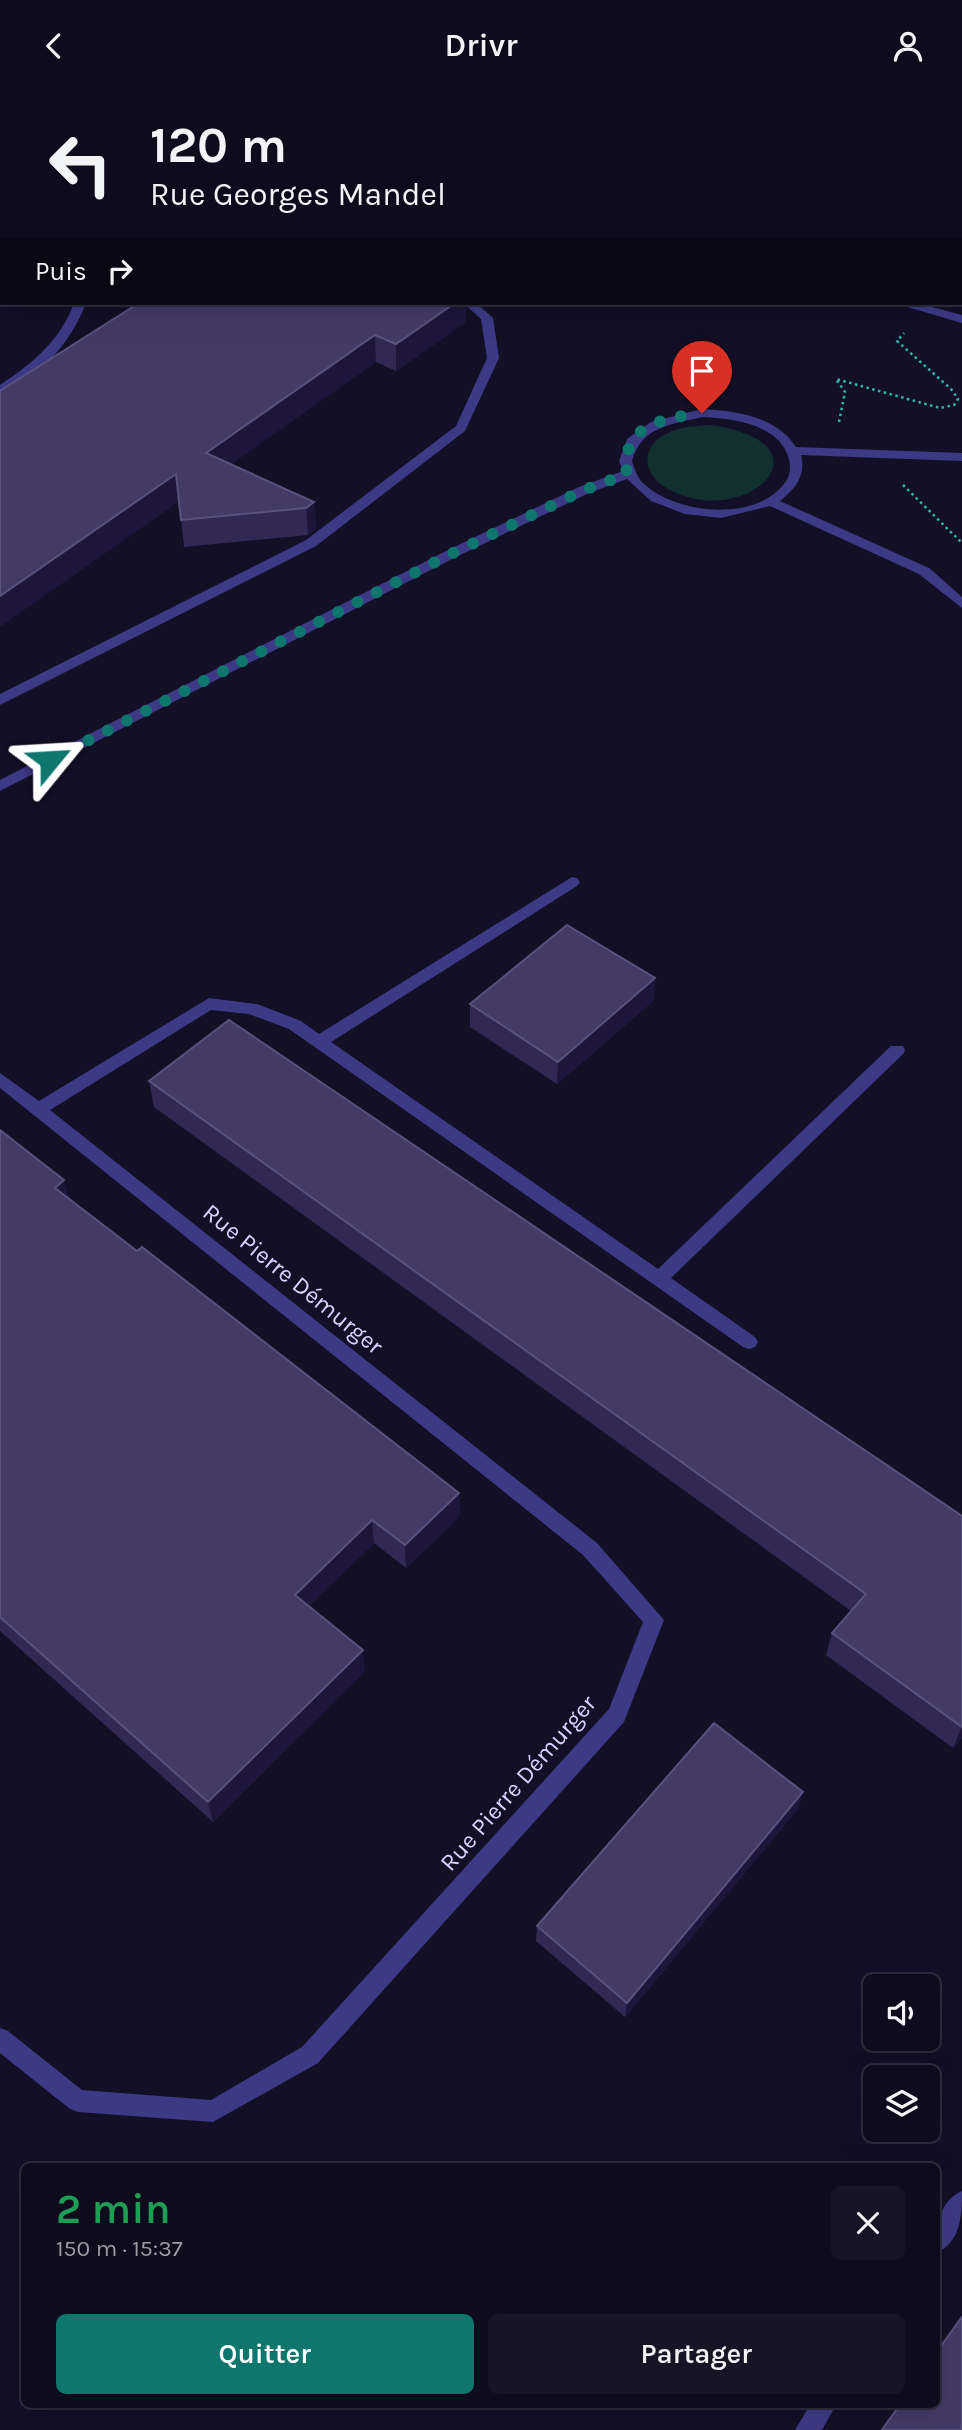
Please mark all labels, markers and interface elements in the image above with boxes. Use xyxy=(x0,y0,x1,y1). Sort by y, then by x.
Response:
icon: back xyxy=(35,27,73,65)
text: Drivr xyxy=(444,27,518,64)
icon: person xyxy=(889,27,927,65)
text: 120 m xyxy=(150,117,287,174)
icon: left xyxy=(35,119,126,210)
text: Rue Georges Mandel xyxy=(150,176,446,213)
icon: right xyxy=(101,252,139,290)
text: Puis xyxy=(35,256,87,287)
pin xyxy=(672,341,732,413)
icon: arrive xyxy=(683,352,721,390)
position arrow xyxy=(13,723,87,797)
street label: Rue Pierre Démurger xyxy=(197,1198,389,1360)
street label: Rue Pierre Démurger xyxy=(434,1689,602,1876)
map controls xyxy=(863,1974,940,2142)
button: sound xyxy=(863,1974,940,2051)
button: layers xyxy=(863,2065,940,2142)
text: 2 min xyxy=(56,2184,171,2234)
button: close xyxy=(831,2186,905,2260)
text: 150 m · 15:37 xyxy=(56,2235,183,2262)
button: Quitter xyxy=(56,2314,474,2394)
button: Partager xyxy=(488,2314,905,2394)

